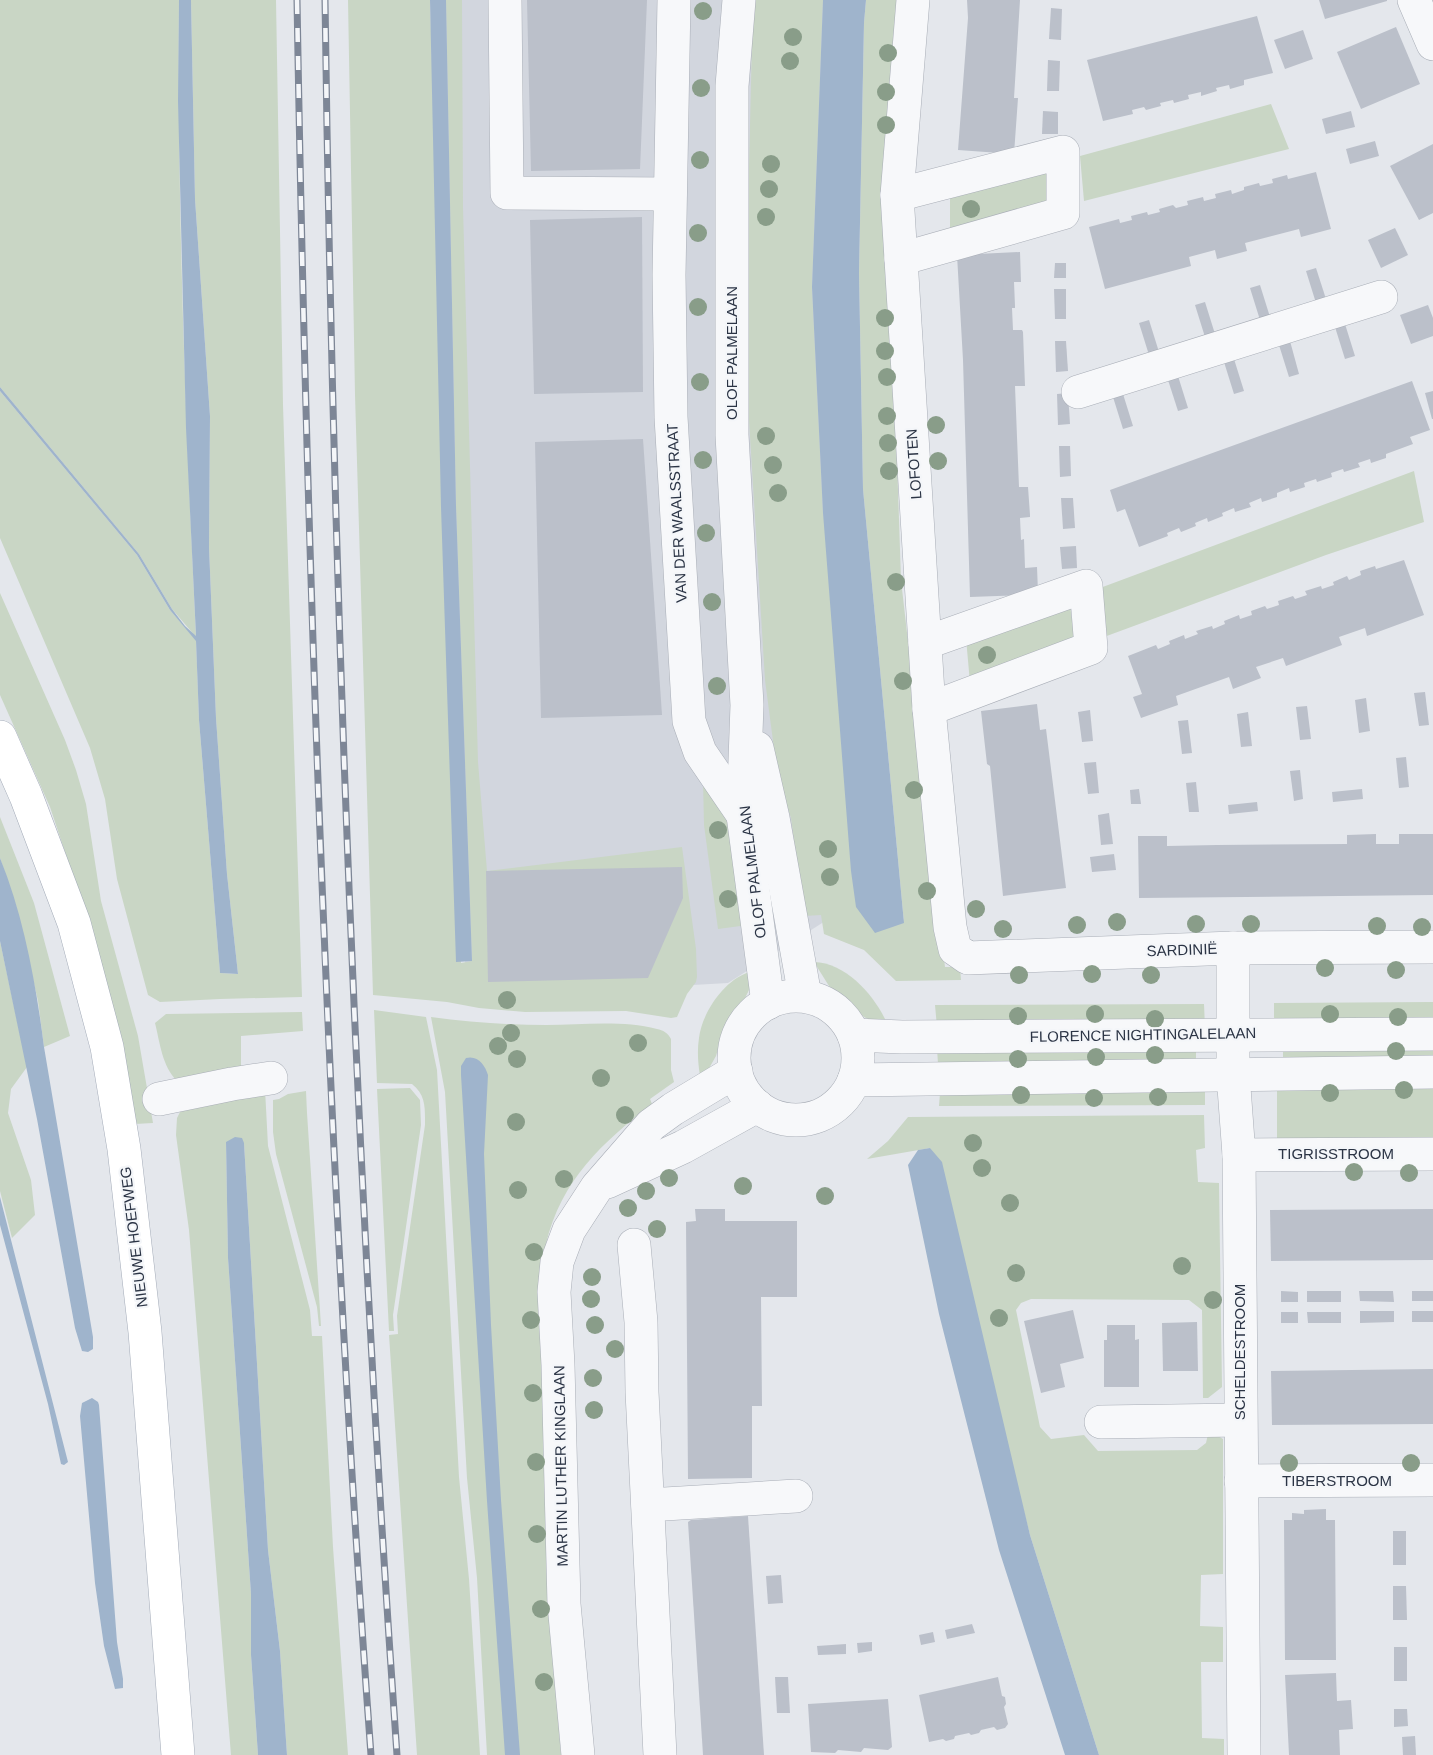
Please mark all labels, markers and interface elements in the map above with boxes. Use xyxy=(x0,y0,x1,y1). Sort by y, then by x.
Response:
street label: OLOF PALMELAAN xyxy=(723,286,740,420)
street label: VAN DER WAALSSTRAAT xyxy=(663,423,690,603)
street label: LOFOTEN xyxy=(903,428,924,500)
street label: OLOF PALMELAAN xyxy=(736,805,769,940)
street label: SARDINIË xyxy=(1146,940,1218,959)
street label: FLORENCE NIGHTINGALELAAN xyxy=(1030,1024,1256,1045)
street label: TIGRISSTROOM xyxy=(1278,1145,1394,1162)
street label: NIEUWE HOEFWEG xyxy=(116,1166,151,1308)
street label: SCHELDESTROOM xyxy=(1231,1284,1248,1420)
street label: MARTIN LUTHER KINGLAAN xyxy=(550,1365,571,1567)
street label: TIBERSTROOM xyxy=(1282,1472,1392,1489)

